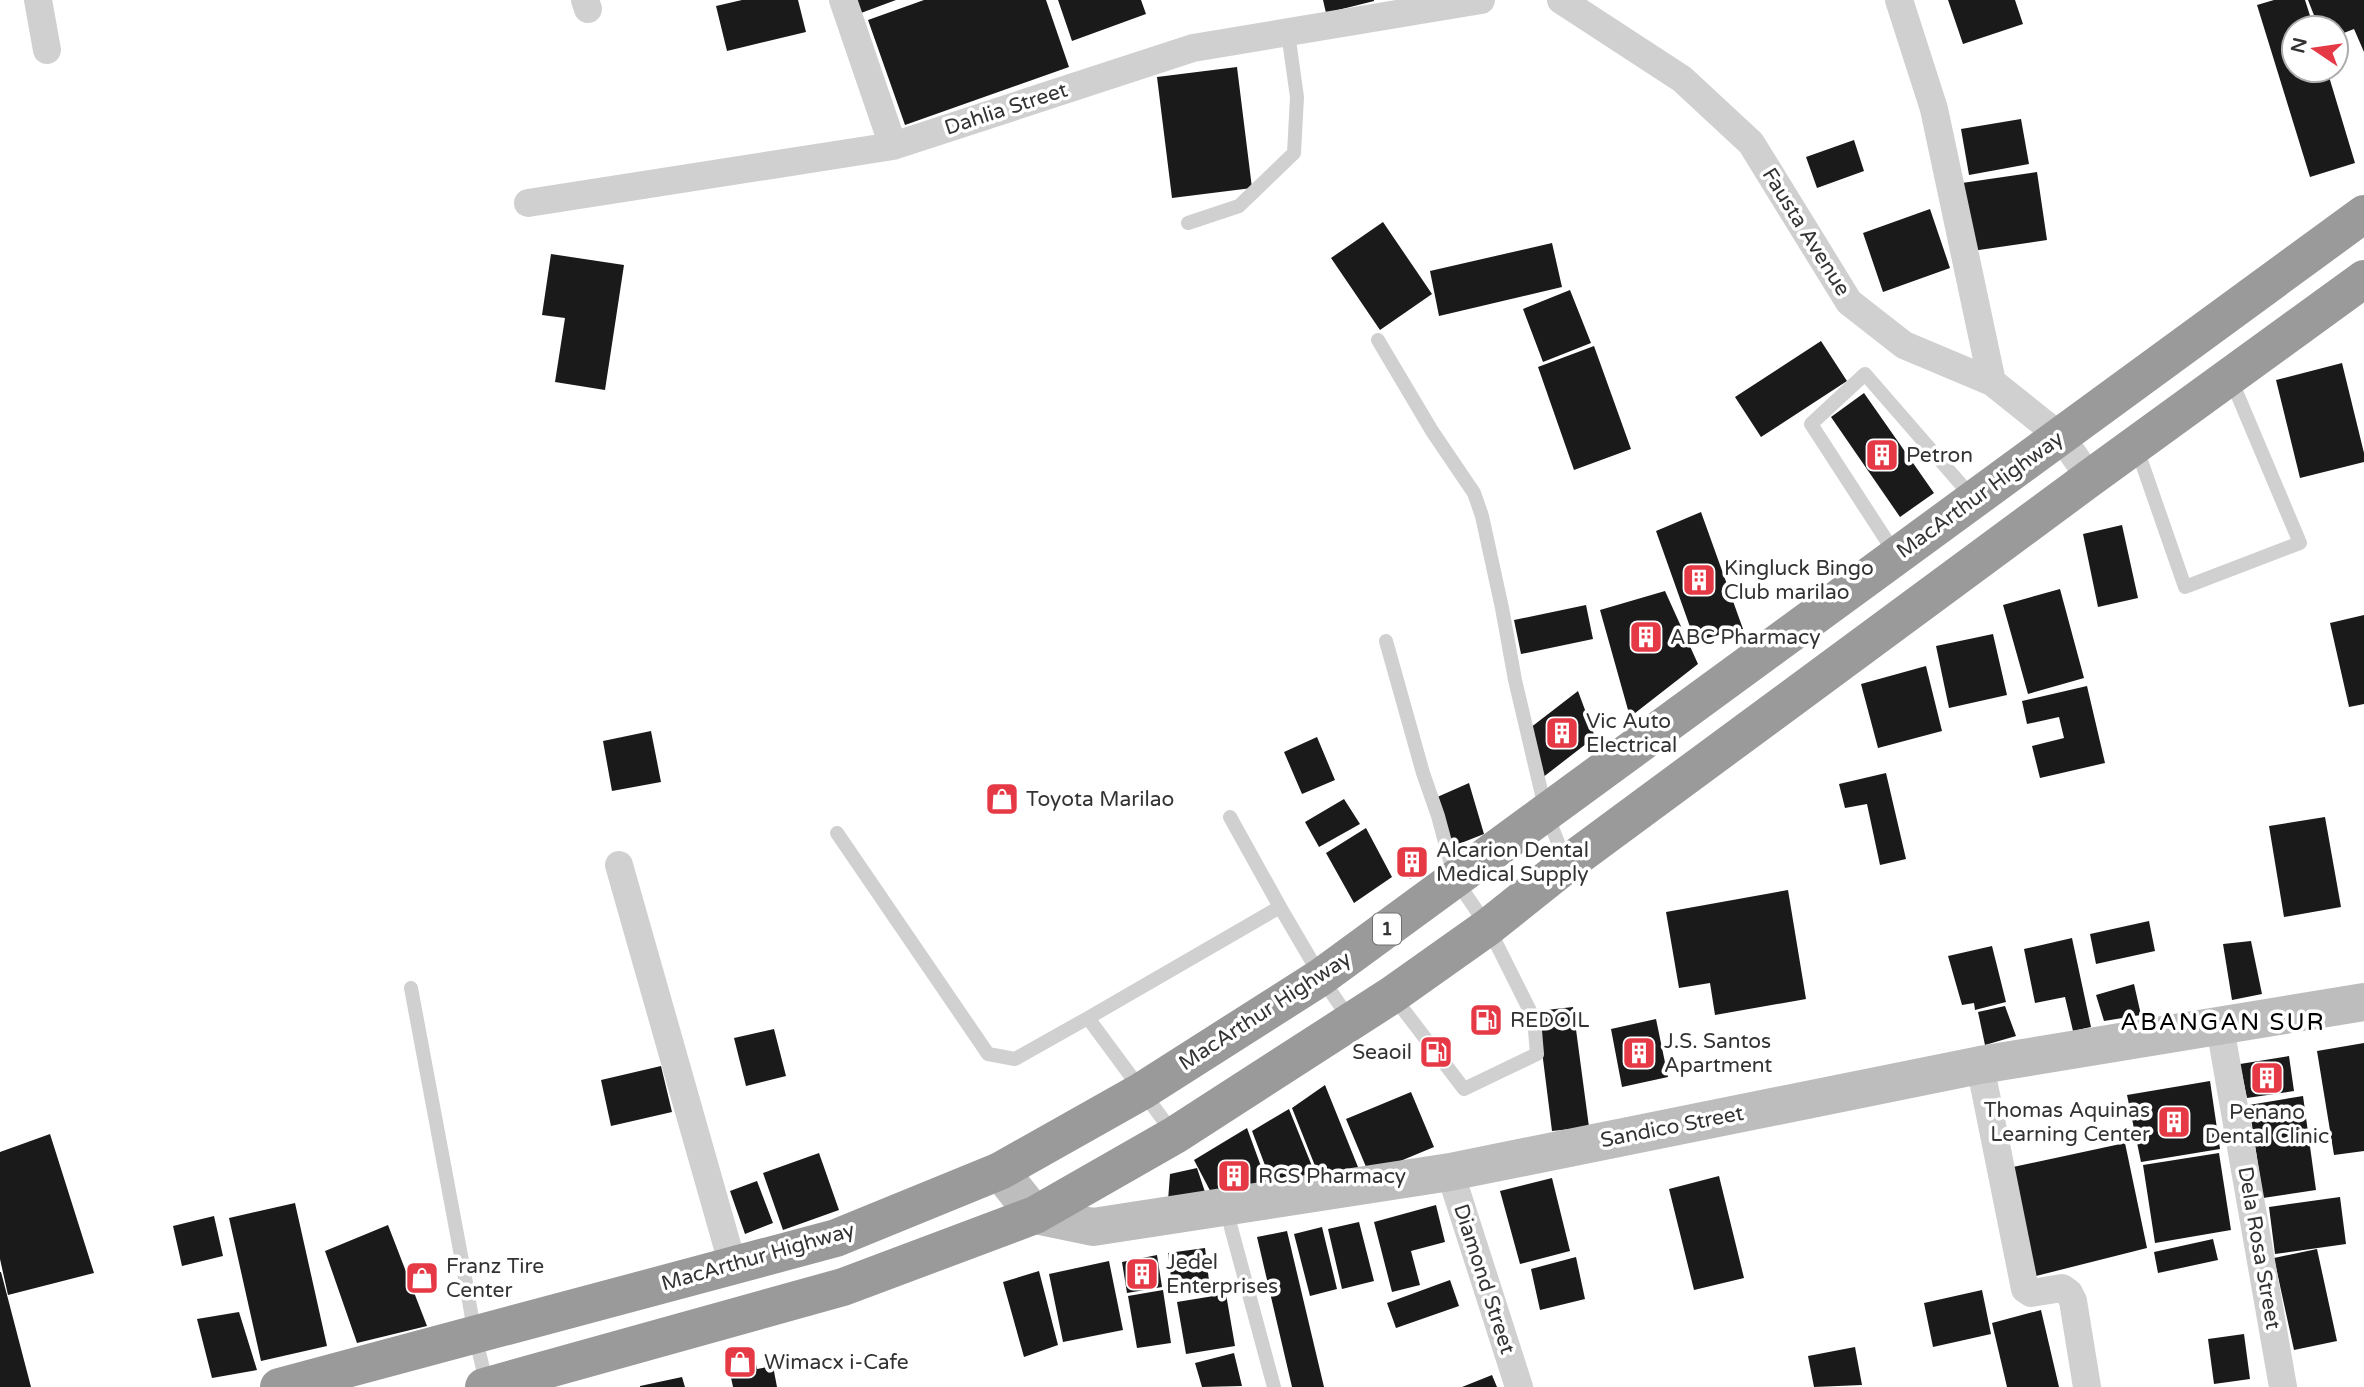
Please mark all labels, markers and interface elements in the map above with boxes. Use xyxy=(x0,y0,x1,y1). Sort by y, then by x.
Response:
north arrow xyxy=(2280,14,2350,84)
text: N xyxy=(2287,35,2312,55)
street label: Dahlia Street xyxy=(941,77,1071,141)
street label: Fausta Avenue xyxy=(1757,163,1855,301)
street label: MacArthur Highway xyxy=(1892,426,2068,564)
building icon: Petron xyxy=(1863,436,1901,474)
place label: Petron xyxy=(1906,443,1973,468)
place label: Kingluck Bingo Club marilao xyxy=(1724,556,1874,605)
building icon: Kingluck Bingo Club marilao xyxy=(1680,561,1718,599)
building icon: ABC Pharmacy xyxy=(1627,618,1665,656)
place label: ABC Pharmacy xyxy=(1670,625,1820,650)
place label: Vic Auto Electrical xyxy=(1586,709,1677,758)
building icon: Vic Auto Electrical xyxy=(1543,714,1581,752)
shop icon: Toyota Marilao xyxy=(983,780,1021,818)
place label: Toyota Marilao xyxy=(1026,787,1174,812)
place label: Alcarion Dental Medical Supply xyxy=(1436,838,1589,887)
building icon: Alcarion Dental Medical Supply xyxy=(1393,843,1431,881)
road number: 1 xyxy=(1373,914,1401,945)
street label: MacArthur Highway xyxy=(1174,946,1356,1076)
fuel station icon: REDOIL xyxy=(1467,1001,1505,1039)
place label: REDOIL xyxy=(1510,1008,1589,1033)
district label: ABANGAN SUR xyxy=(2120,1008,2326,1037)
place label: J.S. Santos Apartment xyxy=(1664,1029,1772,1078)
fuel station icon: Seaoil xyxy=(1417,1033,1455,1071)
building icon: J.S. Santos Apartment xyxy=(1620,1034,1658,1072)
place label: Seaoil xyxy=(1352,1040,1412,1065)
building icon: Penano Dental Clinic xyxy=(2248,1059,2286,1097)
place label: Thomas Aquinas Learning Center xyxy=(1984,1098,2150,1147)
place label: Penano Dental Clinic xyxy=(2205,1100,2329,1149)
street label: Sandico Street xyxy=(1598,1101,1746,1153)
building icon: Thomas Aquinas Learning Center xyxy=(2155,1103,2193,1141)
building icon: RCS Pharmacy xyxy=(1215,1157,1253,1195)
place label: RCS Pharmacy xyxy=(1258,1164,1406,1189)
street label: Dela Rosa Street xyxy=(2232,1165,2286,1331)
street label: Diamond Street xyxy=(1448,1201,1520,1357)
street label: MacArthur Highway xyxy=(658,1217,858,1297)
place label: Jedel Enterprises xyxy=(1166,1250,1278,1299)
place label: Franz Tire Center xyxy=(446,1254,544,1303)
building icon: Jedel Enterprises xyxy=(1123,1255,1161,1293)
shop icon: Franz Tire Center xyxy=(403,1259,441,1297)
shop icon: Wimacx i-Cafe xyxy=(721,1343,759,1381)
place label: Wimacx i-Cafe xyxy=(764,1350,909,1375)

